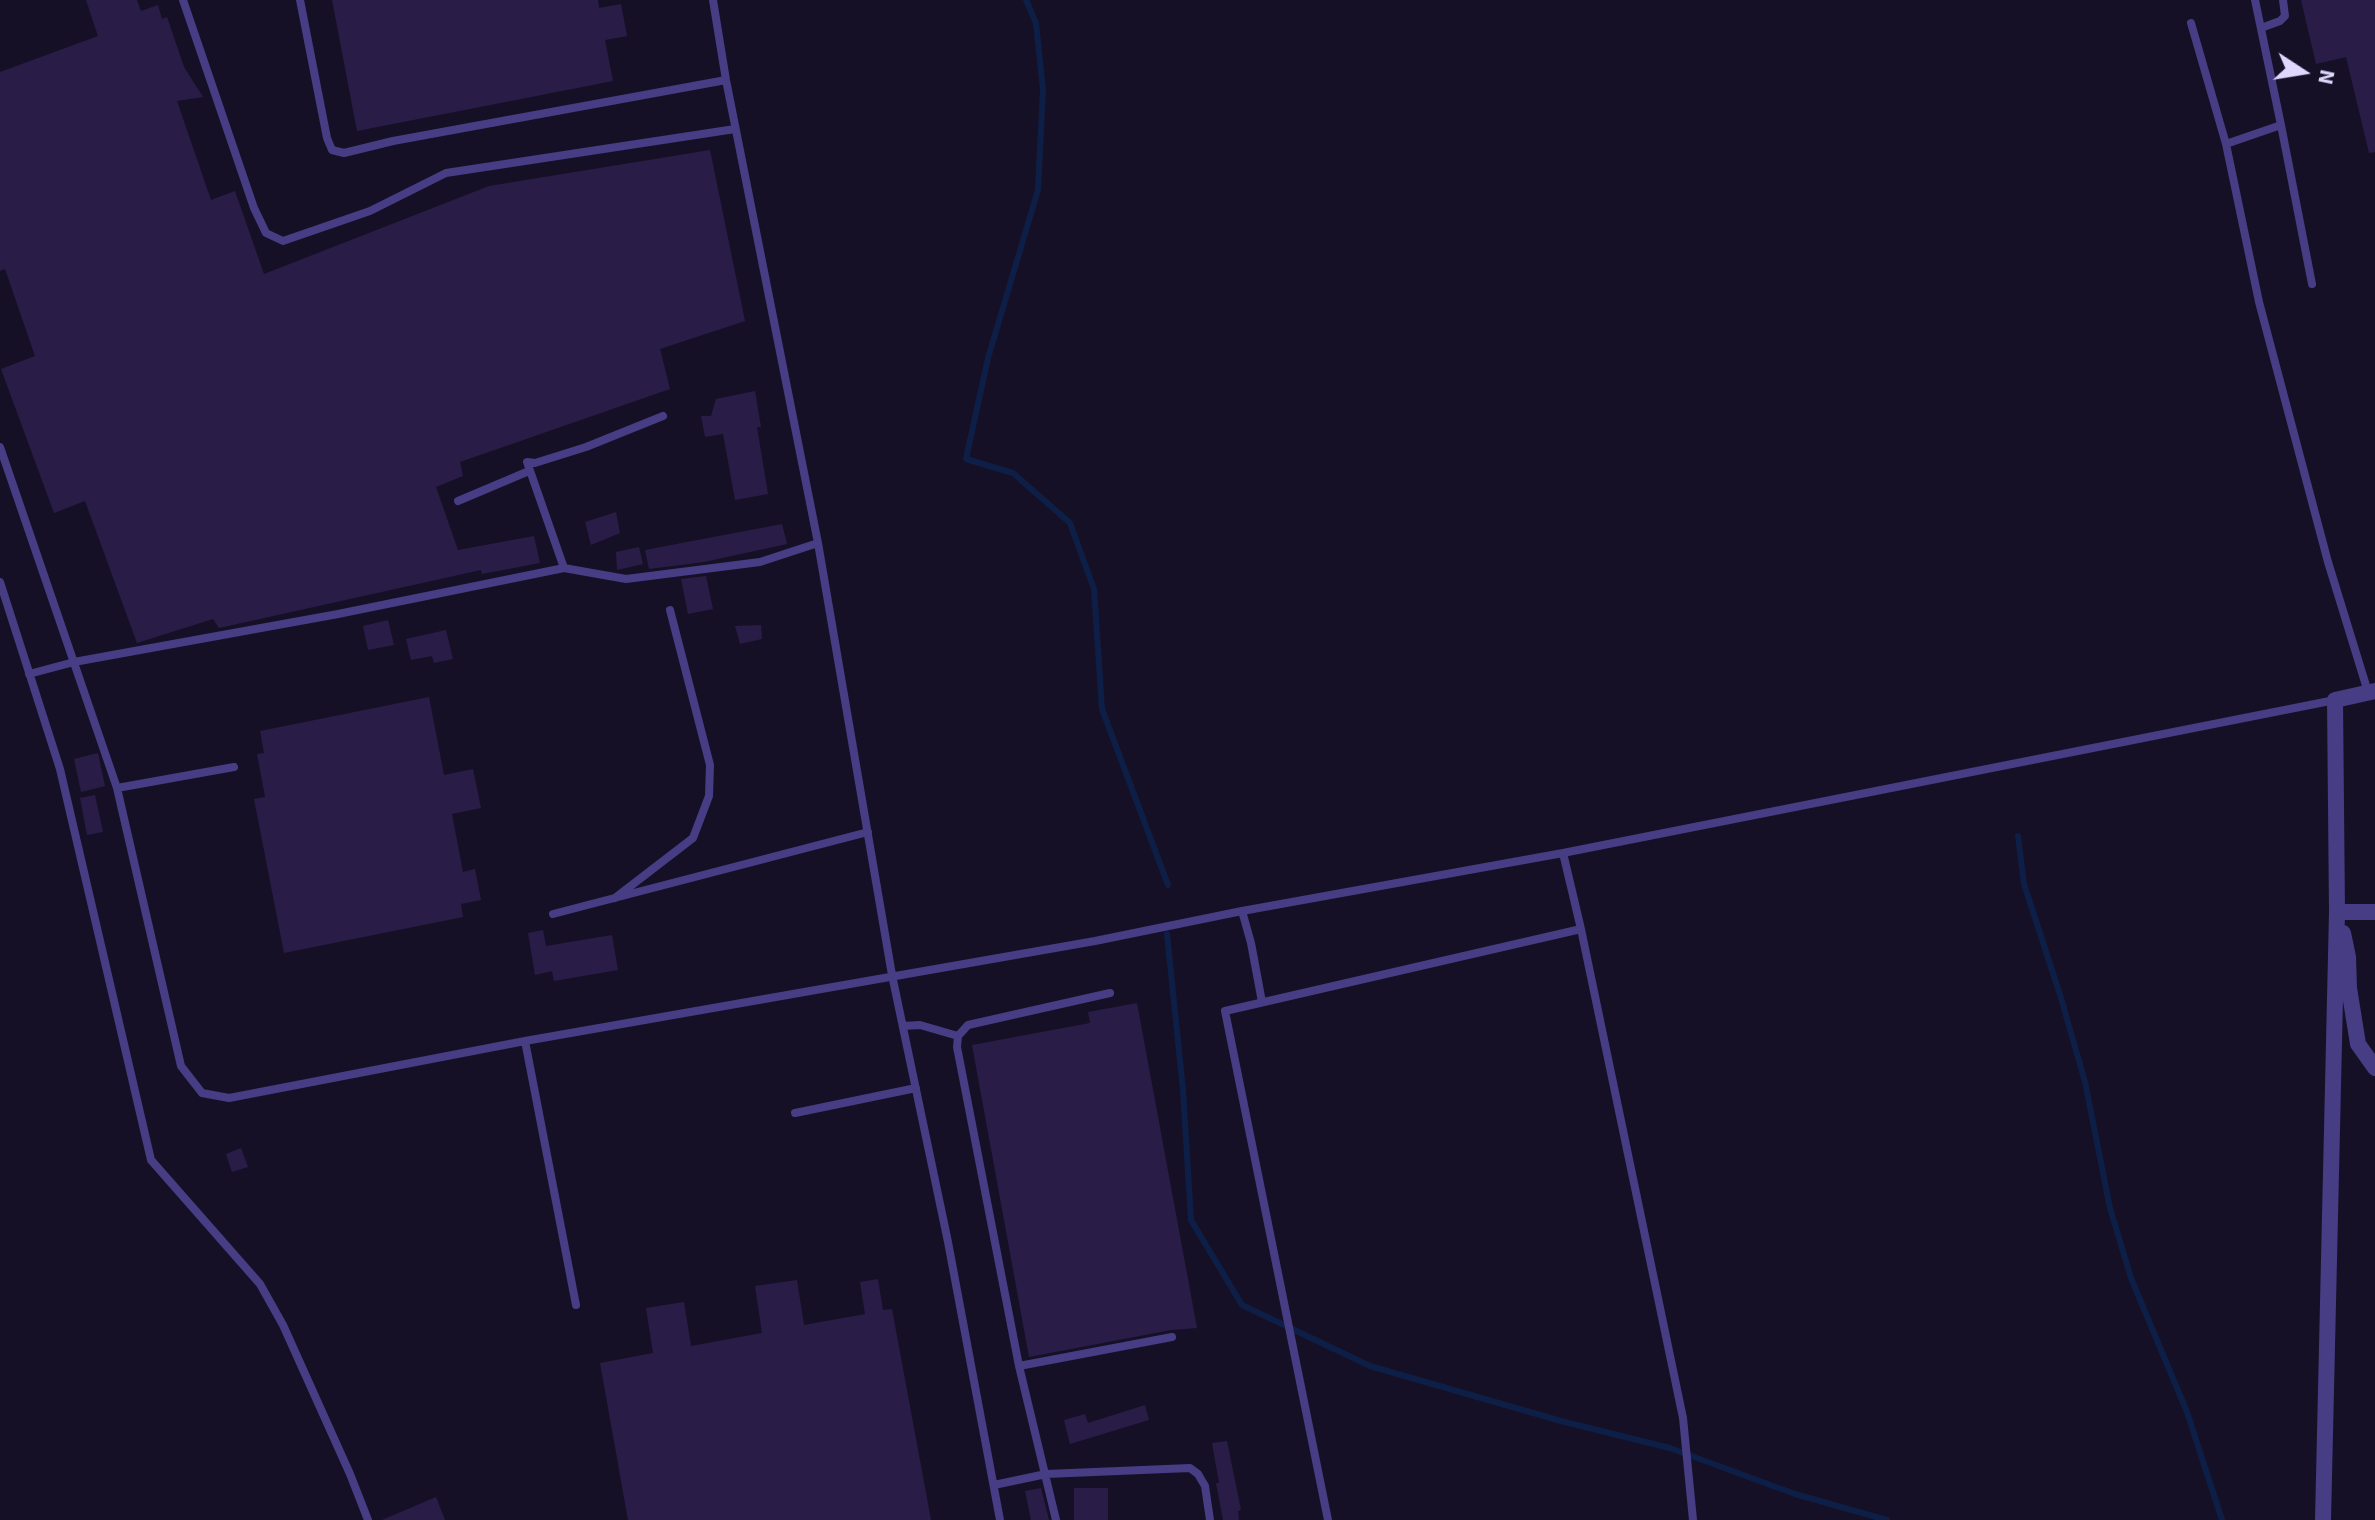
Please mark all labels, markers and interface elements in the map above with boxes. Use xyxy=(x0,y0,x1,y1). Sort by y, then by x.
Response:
north arrow xyxy=(2263,32,2343,112)
text: N xyxy=(2309,66,2344,87)

